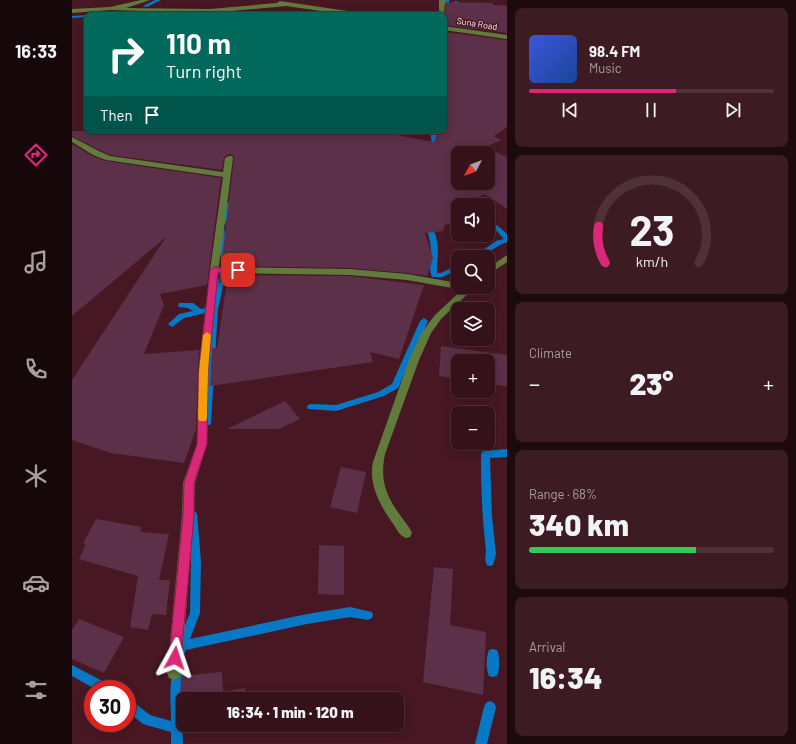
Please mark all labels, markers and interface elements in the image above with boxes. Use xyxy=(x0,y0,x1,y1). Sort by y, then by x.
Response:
street label: Suna Road xyxy=(456,15,498,32)
text: 110 m xyxy=(166,26,231,60)
icon: right xyxy=(100,28,152,80)
text: 16:33 xyxy=(15,40,57,62)
text: 98.4 FM xyxy=(589,42,640,60)
text: Turn right xyxy=(166,60,242,82)
text: Music xyxy=(589,60,622,76)
icon: previous xyxy=(559,99,581,121)
icon: pause xyxy=(640,99,662,121)
icon: next xyxy=(722,99,744,121)
icon: arrive xyxy=(141,104,163,126)
text: Then xyxy=(100,106,133,124)
icon: directions xyxy=(22,141,50,169)
north arrow xyxy=(451,146,495,190)
map controls xyxy=(451,146,495,450)
button: sound xyxy=(451,198,495,242)
text: 23 xyxy=(629,204,674,254)
icon: music xyxy=(22,248,50,276)
button: search xyxy=(451,250,495,294)
text: km/h xyxy=(635,252,668,269)
pin xyxy=(221,253,255,287)
icon: arrive xyxy=(227,259,249,281)
button: layers xyxy=(451,302,495,346)
text: Climate xyxy=(529,345,572,361)
button: + xyxy=(451,354,495,398)
icon: phone xyxy=(22,355,50,383)
text: 23° xyxy=(629,365,674,401)
text: − xyxy=(529,370,540,396)
text: + xyxy=(763,370,774,396)
button: − xyxy=(451,406,495,450)
icon: climate xyxy=(22,462,50,490)
text: Range · 68% xyxy=(529,486,597,502)
text: 340 km xyxy=(529,506,629,542)
icon: car xyxy=(22,569,50,597)
position arrow xyxy=(154,637,196,679)
text: Arrival xyxy=(529,639,565,655)
text: 16:34 xyxy=(529,659,602,695)
icon: filters xyxy=(22,676,50,704)
speed limit sign: 30 xyxy=(84,680,136,732)
text: 16:34 · 1 min · 120 m xyxy=(227,703,354,721)

